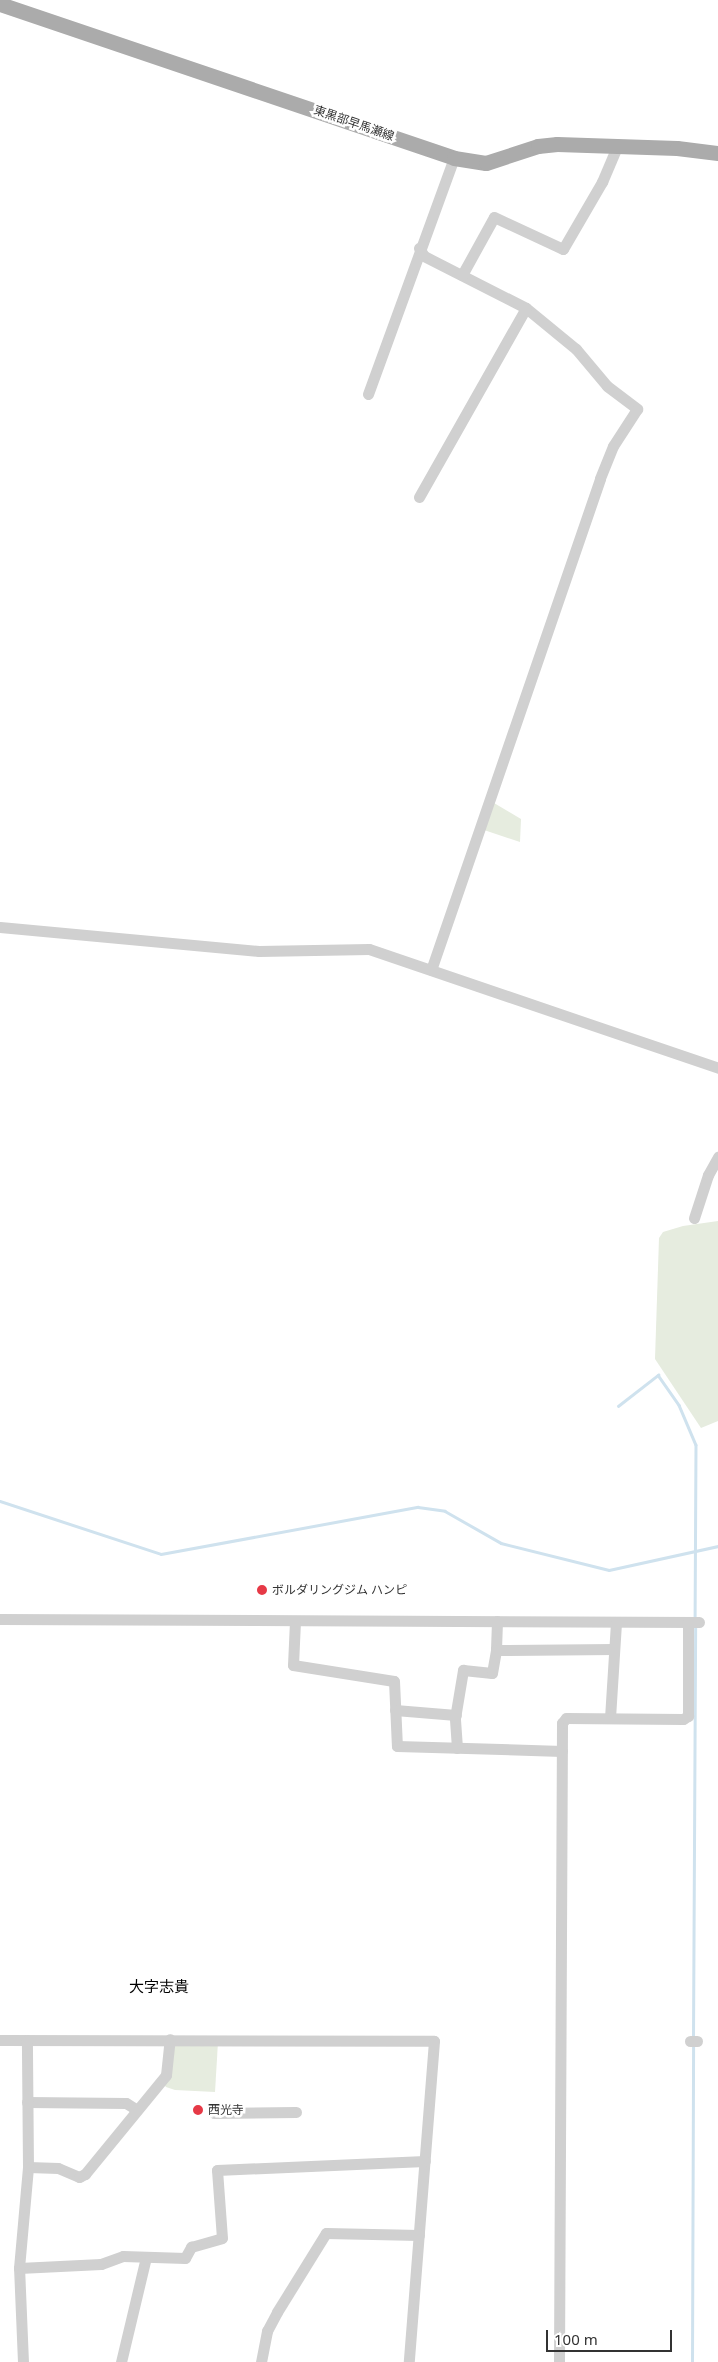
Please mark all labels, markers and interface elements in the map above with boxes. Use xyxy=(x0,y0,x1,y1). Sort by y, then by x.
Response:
street label: 東黒部早馬瀬線 xyxy=(312,103,396,143)
place label: ボルダリングジム ハンピ xyxy=(272,1583,407,1597)
marker: ボルダリングジム ハンピ xyxy=(256,1584,268,1596)
district label: 大字志貴 xyxy=(129,1978,189,1996)
place label: 西光寺 xyxy=(208,2103,244,2117)
marker: 西光寺 xyxy=(192,2104,204,2116)
scale bar xyxy=(548,2320,674,2352)
text: 100 m xyxy=(554,2329,598,2349)

